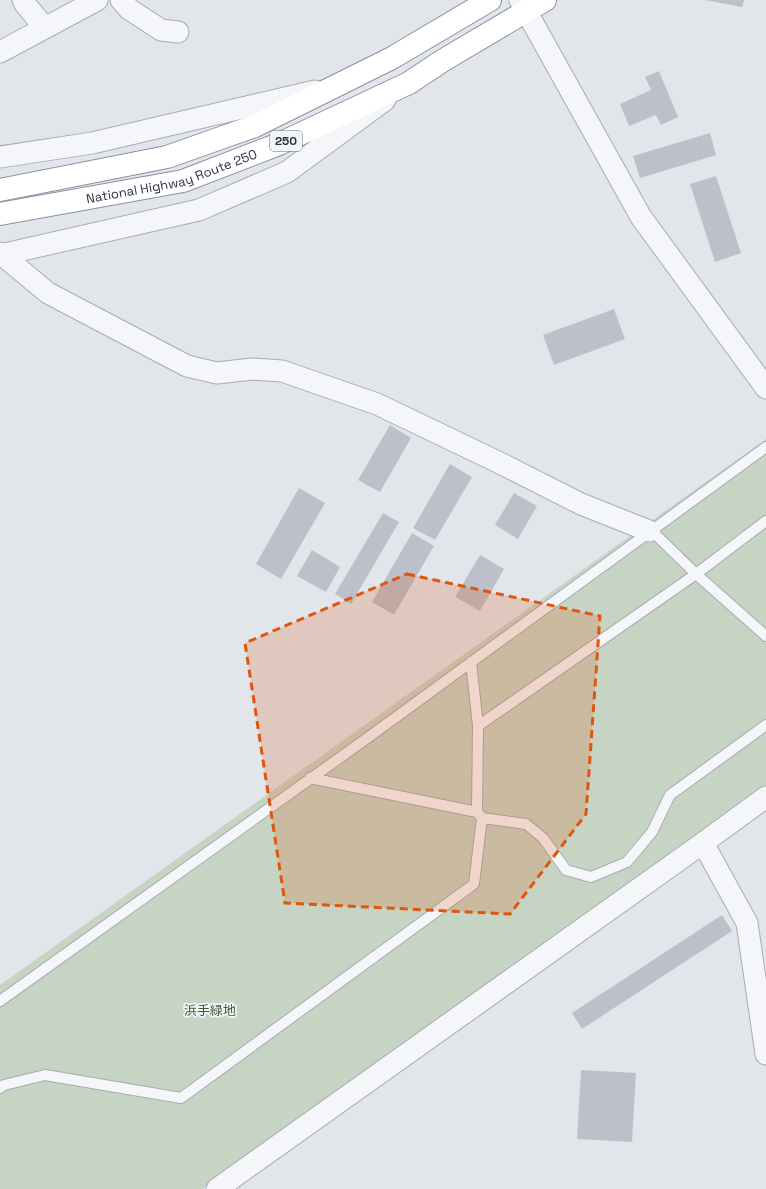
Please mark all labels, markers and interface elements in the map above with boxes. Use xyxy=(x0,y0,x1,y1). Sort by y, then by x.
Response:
road number: 250 xyxy=(270,131,302,151)
street label: National Highway Route 250 xyxy=(85,145,259,207)
park label: 浜手緑地 xyxy=(184,1002,236,1019)

